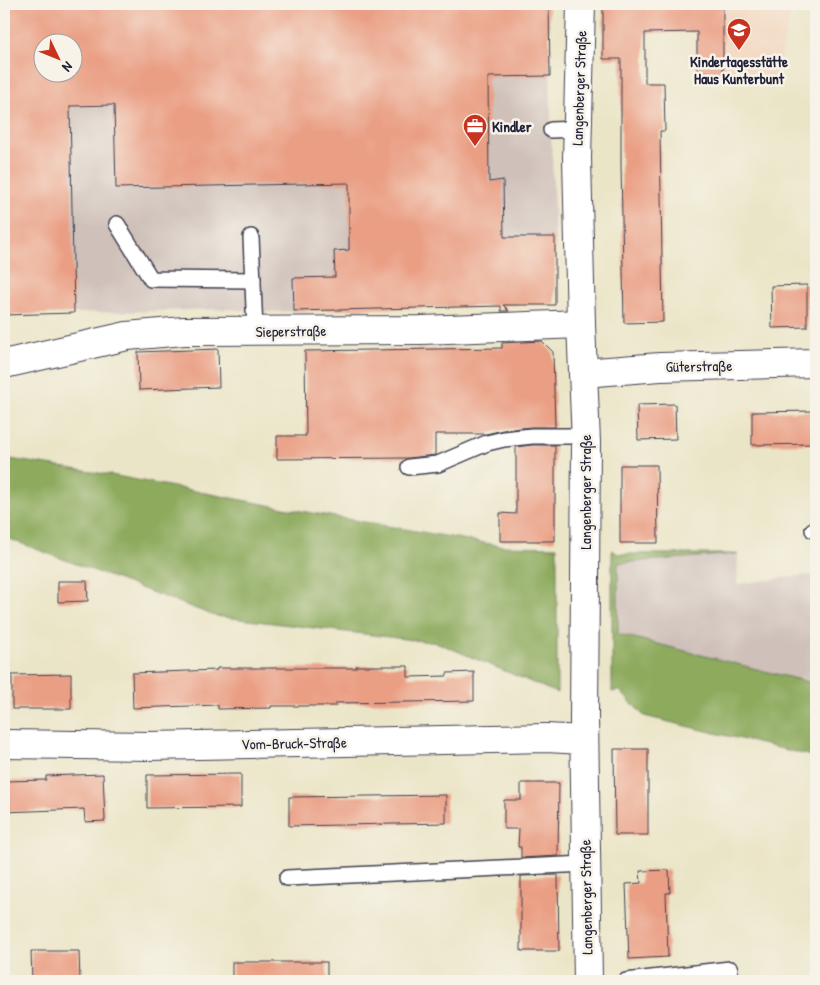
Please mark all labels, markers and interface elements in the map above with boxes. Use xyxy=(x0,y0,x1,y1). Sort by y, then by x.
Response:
school or university icon: Kindertagesstätte Haus Kunterbunt xyxy=(726,17,752,51)
street label: Langenberger Straße xyxy=(566,30,592,146)
north arrow xyxy=(32,32,82,82)
place label: Kindertagesstätte Haus Kunterbunt xyxy=(690,51,788,89)
text: N xyxy=(58,58,77,77)
office icon: Kindler xyxy=(462,113,488,147)
place label: Kindler xyxy=(492,116,532,137)
street label: Sieperstraße xyxy=(255,320,327,342)
street label: Güterstraße xyxy=(666,355,733,377)
street label: Langenberger Straße xyxy=(575,434,596,550)
street label: Vom-Bruck-Straße xyxy=(241,732,347,754)
street label: Langenberger Straße xyxy=(574,839,598,955)

